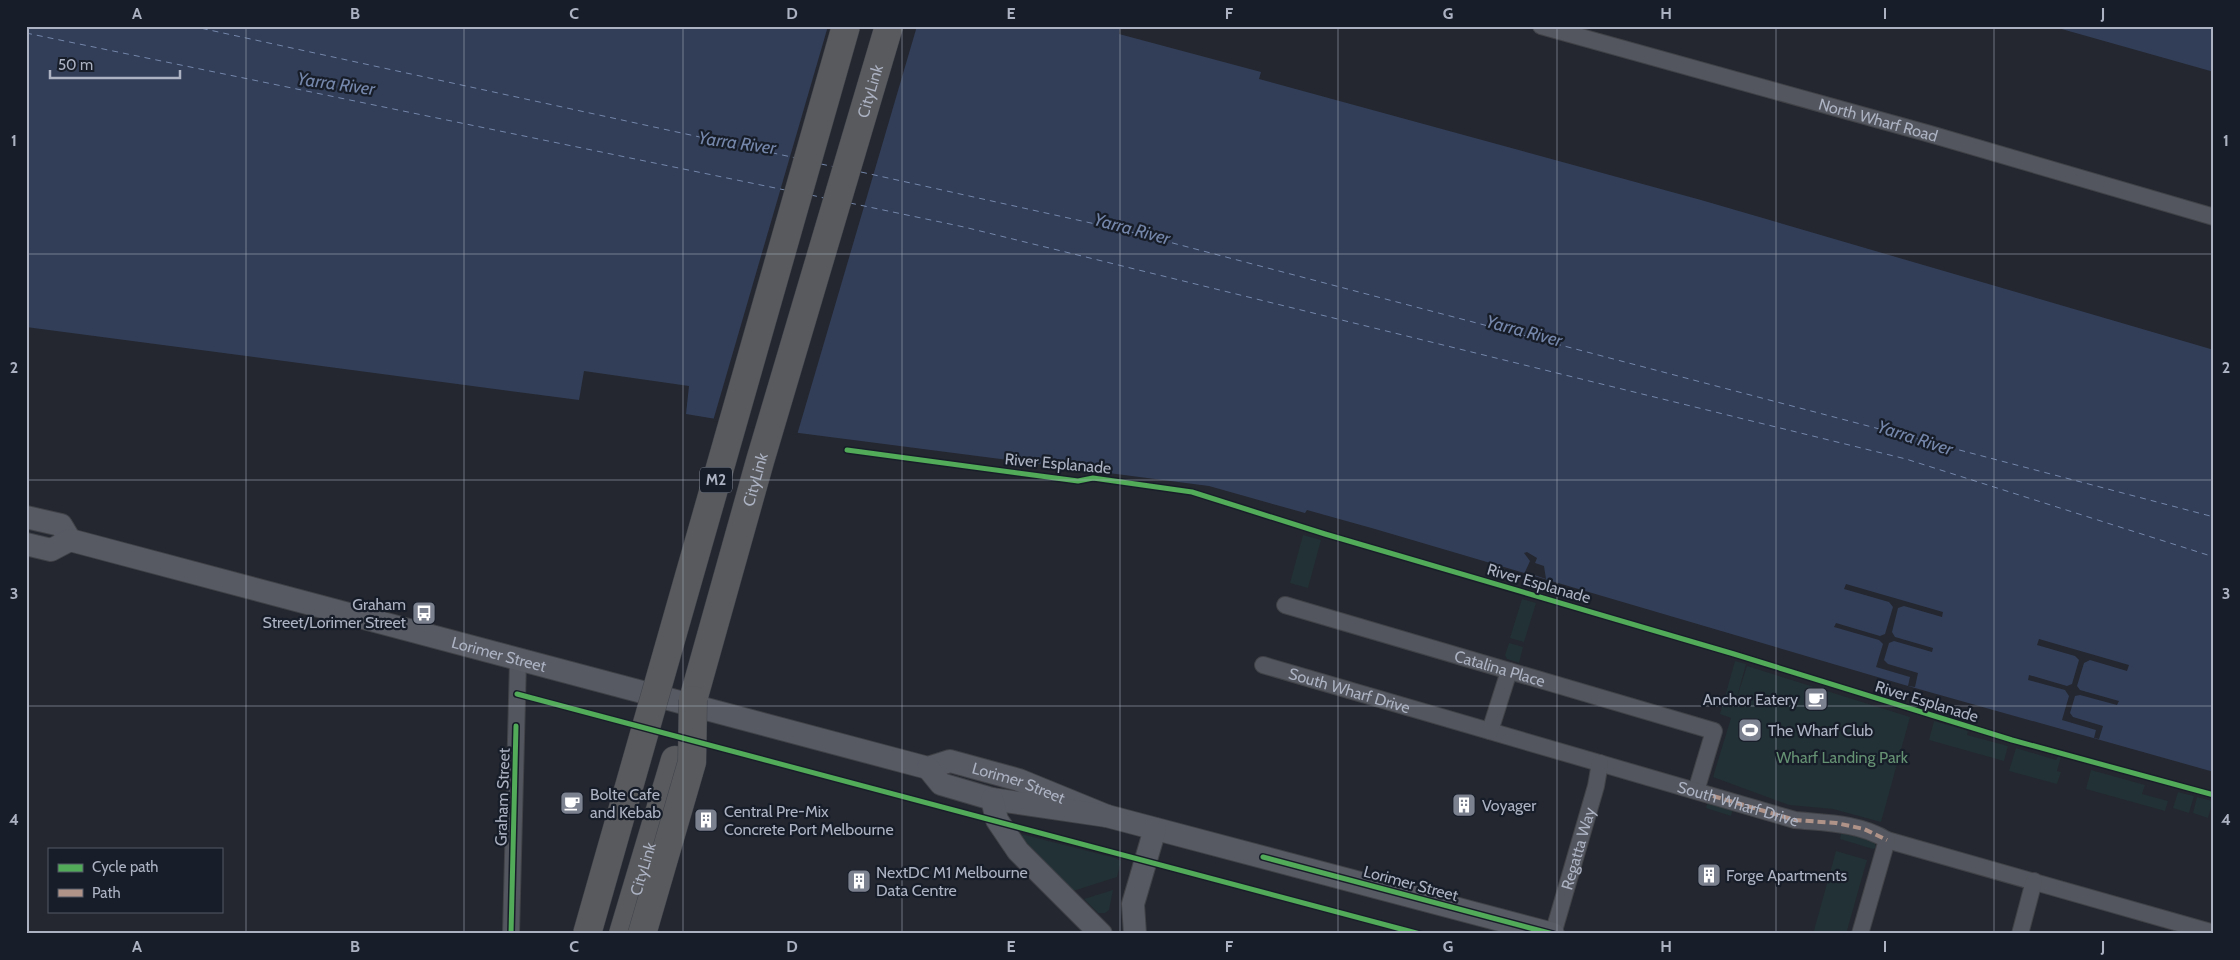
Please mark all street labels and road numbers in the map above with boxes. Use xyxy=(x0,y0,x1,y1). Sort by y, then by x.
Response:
street label: CityLink xyxy=(853,62,887,120)
street label: North Wharf Road xyxy=(1816,95,1940,146)
street label: River Esplanade xyxy=(1004,449,1112,478)
street label: CityLink xyxy=(739,450,772,508)
road number: M2 xyxy=(700,468,732,492)
street label: River Esplanade xyxy=(1485,560,1593,607)
street label: Lorimer Street xyxy=(449,633,549,676)
street label: Catalina Place xyxy=(1452,646,1547,691)
street label: South Wharf Drive xyxy=(1286,664,1412,717)
street label: River Esplanade xyxy=(1873,677,1981,726)
street label: Graham Street xyxy=(491,747,514,847)
street label: Lorimer Street xyxy=(970,759,1068,808)
street label: South Wharf Drive xyxy=(1675,777,1801,831)
street label: Regatta Way xyxy=(1557,805,1599,892)
street label: CityLink xyxy=(626,839,660,898)
street label: Lorimer Street xyxy=(1362,862,1461,905)

